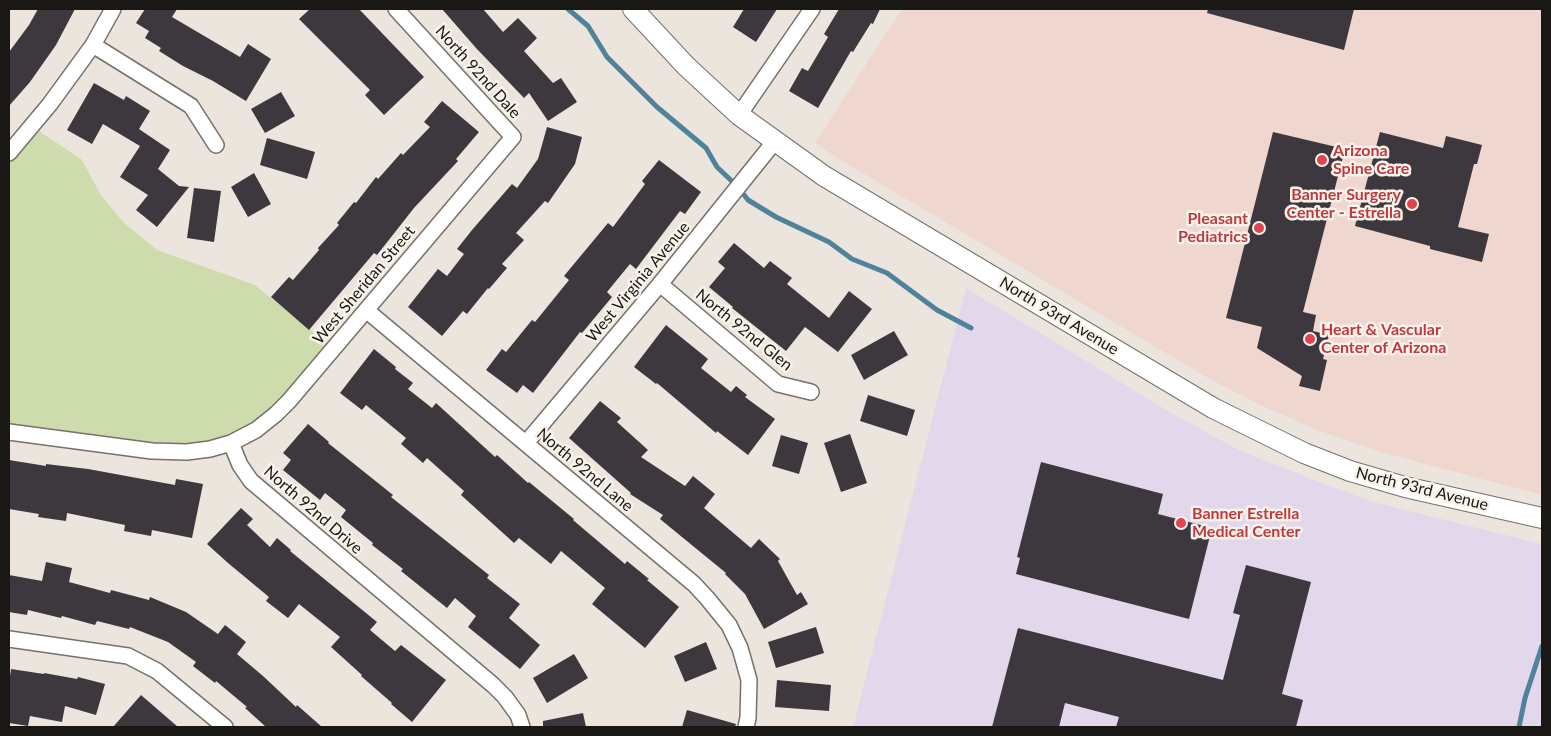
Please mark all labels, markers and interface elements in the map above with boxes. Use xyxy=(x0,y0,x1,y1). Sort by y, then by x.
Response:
street label: North 92nd Dale xyxy=(431,22,525,122)
place label: Arizona Spine Care xyxy=(1333,141,1409,179)
marker: Arizona Spine Care xyxy=(1315,153,1329,167)
place label: Banner Surgery Center - Estrella xyxy=(1287,185,1401,223)
marker: Banner Surgery Center - Estrella xyxy=(1405,197,1419,211)
place label: Pleasant Pediatrics xyxy=(1178,209,1248,247)
street label: West Virginia Avenue xyxy=(582,218,694,346)
marker: Pleasant Pediatrics xyxy=(1252,221,1266,235)
street label: West Sheridan Street xyxy=(309,222,419,348)
street label: North 93rd Avenue xyxy=(996,273,1122,359)
street label: North 92nd Glen xyxy=(692,285,796,375)
place label: Heart & Vascular Center of Arizona xyxy=(1321,320,1446,358)
marker: Heart & Vascular Center of Arizona xyxy=(1303,332,1317,346)
street label: North 92nd Lane xyxy=(533,424,637,516)
street label: North 92nd Drive xyxy=(260,462,366,558)
street label: North 93rd Avenue xyxy=(1354,463,1490,515)
place label: Banner Estrella Medical Center xyxy=(1192,504,1301,542)
marker: Banner Estrella Medical Center xyxy=(1174,516,1188,530)

